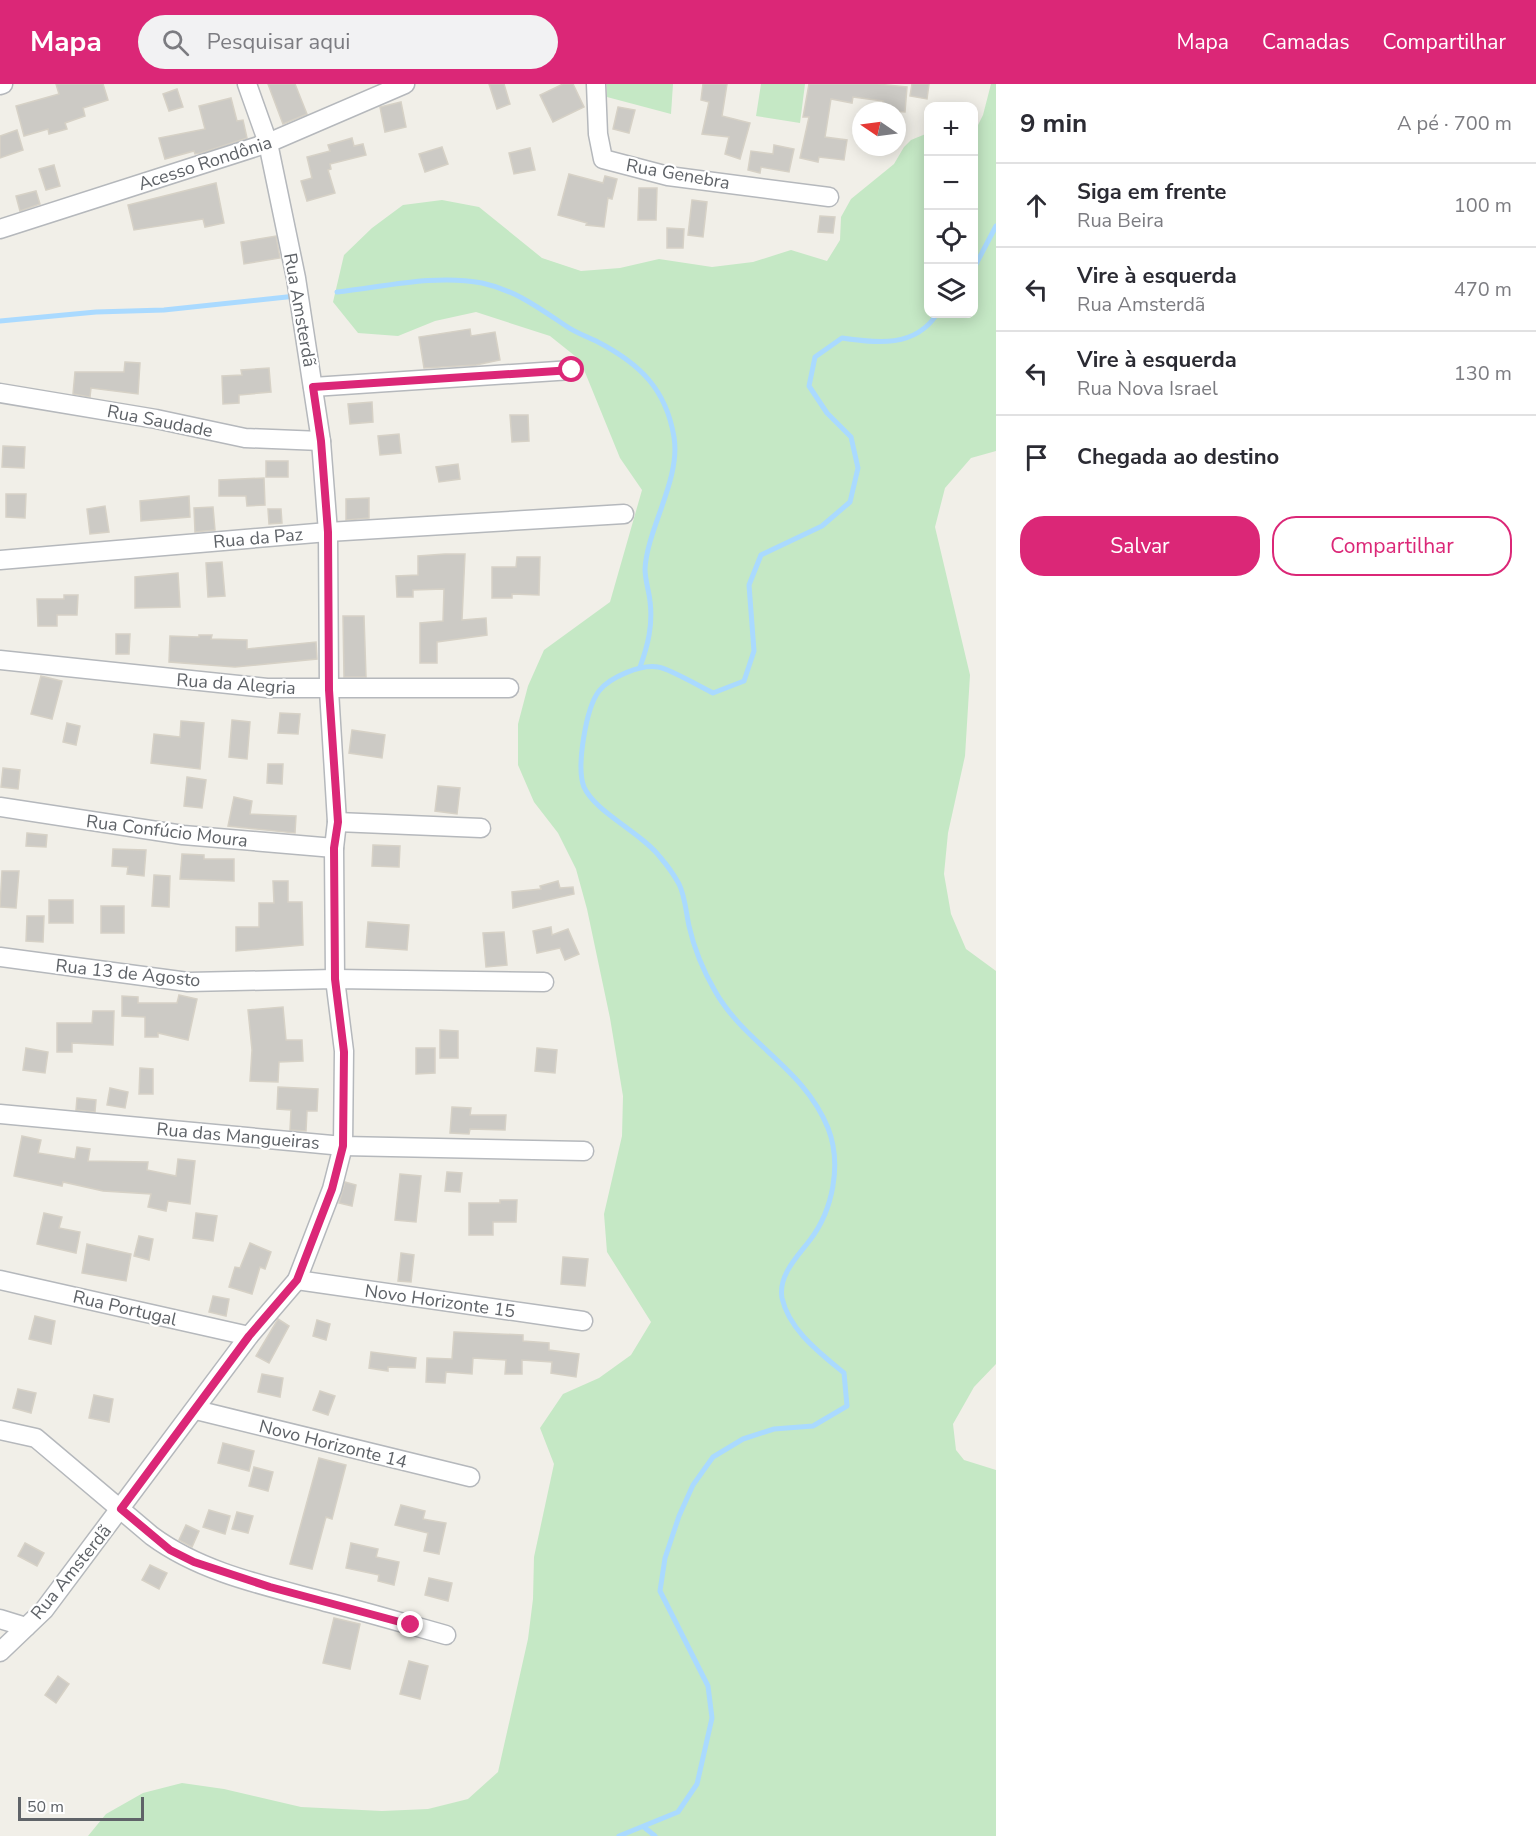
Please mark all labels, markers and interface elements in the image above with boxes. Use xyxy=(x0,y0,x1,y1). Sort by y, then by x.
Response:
search box xyxy=(138,15,558,69)
text: Mapa xyxy=(30,23,102,61)
icon: search xyxy=(159,26,192,59)
text: Pesquisar aqui xyxy=(207,27,350,57)
text: Mapa xyxy=(1177,28,1229,56)
text: Camadas xyxy=(1262,28,1349,56)
text: Compartilhar xyxy=(1382,28,1506,56)
north arrow xyxy=(852,102,906,156)
map controls xyxy=(924,102,978,318)
button: + xyxy=(924,102,978,156)
text: 9 min xyxy=(1020,106,1087,141)
text: A pé · 700 m xyxy=(1397,110,1512,137)
street label: Acesso Rondônia xyxy=(135,130,275,196)
street label: Rua Genebra xyxy=(624,153,732,195)
button: − xyxy=(924,156,978,210)
text: Siga em frente xyxy=(1077,177,1226,207)
icon: ahead xyxy=(1020,189,1053,222)
text: 100 m xyxy=(1454,192,1512,219)
text: Rua Beira xyxy=(1077,207,1164,234)
button: locate xyxy=(924,210,978,264)
street label: Rua Amsterdã xyxy=(278,251,322,369)
text: Vire à esquerda xyxy=(1077,261,1237,291)
button: layers xyxy=(924,264,978,318)
icon: left xyxy=(1020,273,1053,306)
text: 470 m xyxy=(1454,276,1512,303)
text: Rua Amsterdã xyxy=(1077,291,1205,318)
text: Vire à esquerda xyxy=(1077,345,1237,375)
route start xyxy=(558,356,584,382)
icon: left xyxy=(1020,357,1053,390)
text: 130 m xyxy=(1454,360,1512,387)
text: Rua Nova Israel xyxy=(1077,375,1218,402)
street label: Rua Saudade xyxy=(105,399,215,443)
icon: arrive xyxy=(1020,441,1053,474)
text: Chegada ao destino xyxy=(1077,442,1279,472)
button: Salvar xyxy=(1020,516,1260,576)
button: Compartilhar xyxy=(1272,516,1512,576)
street label: Rua da Paz xyxy=(212,522,304,554)
street label: Rua da Alegria xyxy=(176,668,296,700)
street label: Rua Confúcio Moura xyxy=(85,809,249,853)
street label: Rua 13 de Agosto xyxy=(54,953,202,993)
street label: Rua das Mangueiras xyxy=(155,1117,321,1155)
street label: Novo Horizonte 15 xyxy=(363,1279,517,1323)
street label: Rua Portugal xyxy=(71,1284,180,1332)
street label: Novo Horizonte 14 xyxy=(256,1414,410,1474)
street label: Rua Amsterdã xyxy=(25,1520,117,1624)
route end xyxy=(397,1611,423,1637)
scale bar xyxy=(18,1794,144,1822)
text: 50 m xyxy=(27,1796,64,1818)

